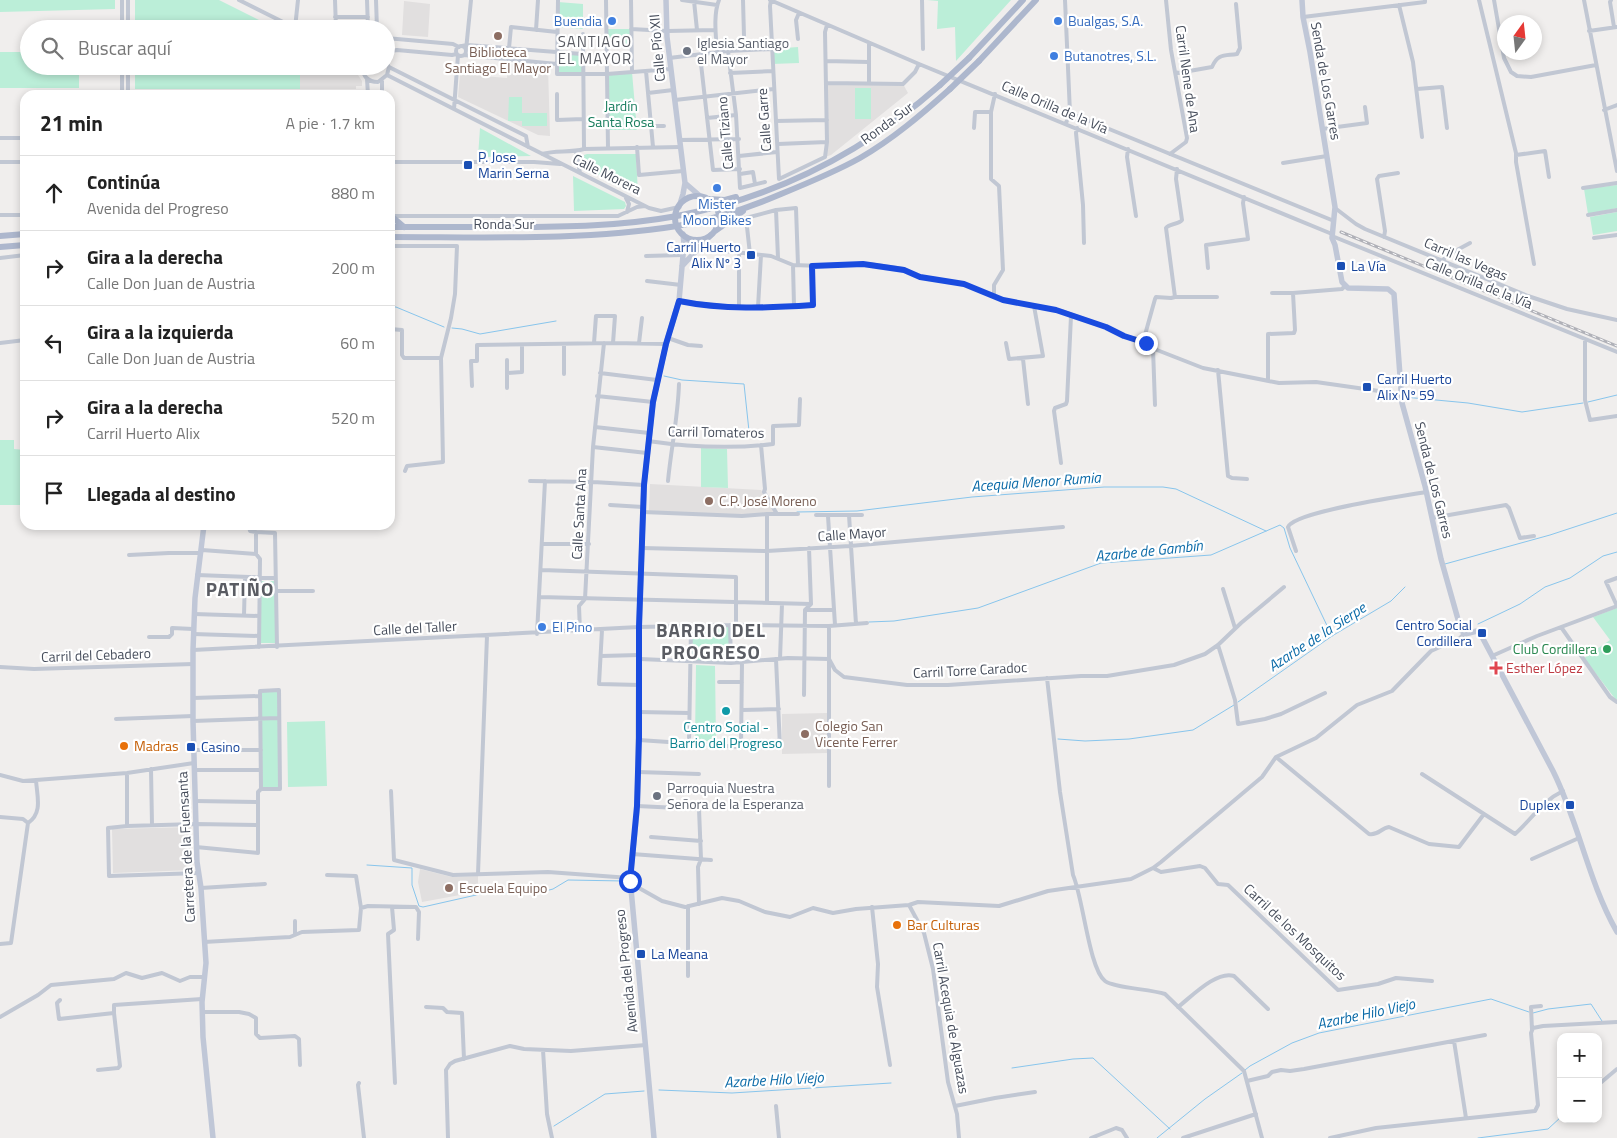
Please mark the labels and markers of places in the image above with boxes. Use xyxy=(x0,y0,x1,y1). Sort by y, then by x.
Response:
place label: Buendia xyxy=(554,10,602,31)
place label: Bualgas, S.A. xyxy=(1068,10,1143,31)
marker: Buendia xyxy=(606,15,618,27)
marker: Bualgas, S.A. xyxy=(1052,15,1064,27)
marker: Biblioteca Santiago El Mayor xyxy=(492,30,504,42)
place label: Iglesia Santiago el Mayor xyxy=(697,32,789,69)
place label: Biblioteca Santiago El Mayor xyxy=(445,41,551,78)
marker: Iglesia Santiago el Mayor xyxy=(681,45,693,57)
place label: Butanotres, S.L. xyxy=(1064,45,1157,66)
marker: Butanotres, S.L. xyxy=(1048,50,1060,62)
place label: P. Jose Marin Serna xyxy=(478,146,549,183)
marker: P. Jose Marin Serna xyxy=(462,159,474,171)
marker: Mister Moon Bikes xyxy=(711,182,723,194)
place label: Mister Moon Bikes xyxy=(683,193,751,230)
place label: Carril Huerto Alix Nº 3 xyxy=(666,236,741,273)
marker: Carril Huerto Alix Nº 3 xyxy=(745,249,757,261)
place label: La Vía xyxy=(1351,255,1386,276)
marker: La Vía xyxy=(1335,260,1347,272)
place label: Carril Huerto Alix Nº 59 xyxy=(1377,368,1452,405)
marker: Carril Huerto Alix Nº 59 xyxy=(1361,381,1373,393)
place label: C.P. José Moreno xyxy=(719,490,817,511)
marker: C.P. José Moreno xyxy=(703,495,715,507)
place label: Centro Social Cordillera xyxy=(1395,614,1472,651)
place label: El Pino xyxy=(552,616,592,637)
marker: El Pino xyxy=(536,621,548,633)
marker: Centro Social Cordillera xyxy=(1476,627,1488,639)
place label: Club Cordillera xyxy=(1513,638,1597,659)
marker: Club Cordillera xyxy=(1601,643,1613,655)
place label: Esther López xyxy=(1506,657,1583,678)
marker: Esther López xyxy=(1490,662,1502,674)
marker: Centro Social - Barrio del Progreso xyxy=(720,705,732,717)
place label: Colegio San Vicente Ferrer xyxy=(815,715,898,752)
place label: Centro Social - Barrio del Progreso xyxy=(670,716,782,753)
marker: Colegio San Vicente Ferrer xyxy=(799,728,811,740)
place label: Madras xyxy=(134,735,179,756)
place label: Casino xyxy=(201,736,240,757)
marker: Madras xyxy=(118,740,130,752)
marker: Casino xyxy=(185,741,197,753)
place label: Parroquia Nuestra Señora de la Esperanza xyxy=(667,777,804,814)
marker: Parroquia Nuestra Señora de la Esperanza xyxy=(651,790,663,802)
place label: Duplex xyxy=(1520,794,1561,815)
marker: Duplex xyxy=(1564,799,1576,811)
place label: Escuela Equipo xyxy=(459,877,547,898)
marker: Escuela Equipo xyxy=(443,882,455,894)
place label: Bar Culturas xyxy=(907,914,979,935)
marker: Bar Culturas xyxy=(891,919,903,931)
place label: La Meana xyxy=(651,943,708,964)
marker: La Meana xyxy=(635,948,647,960)

